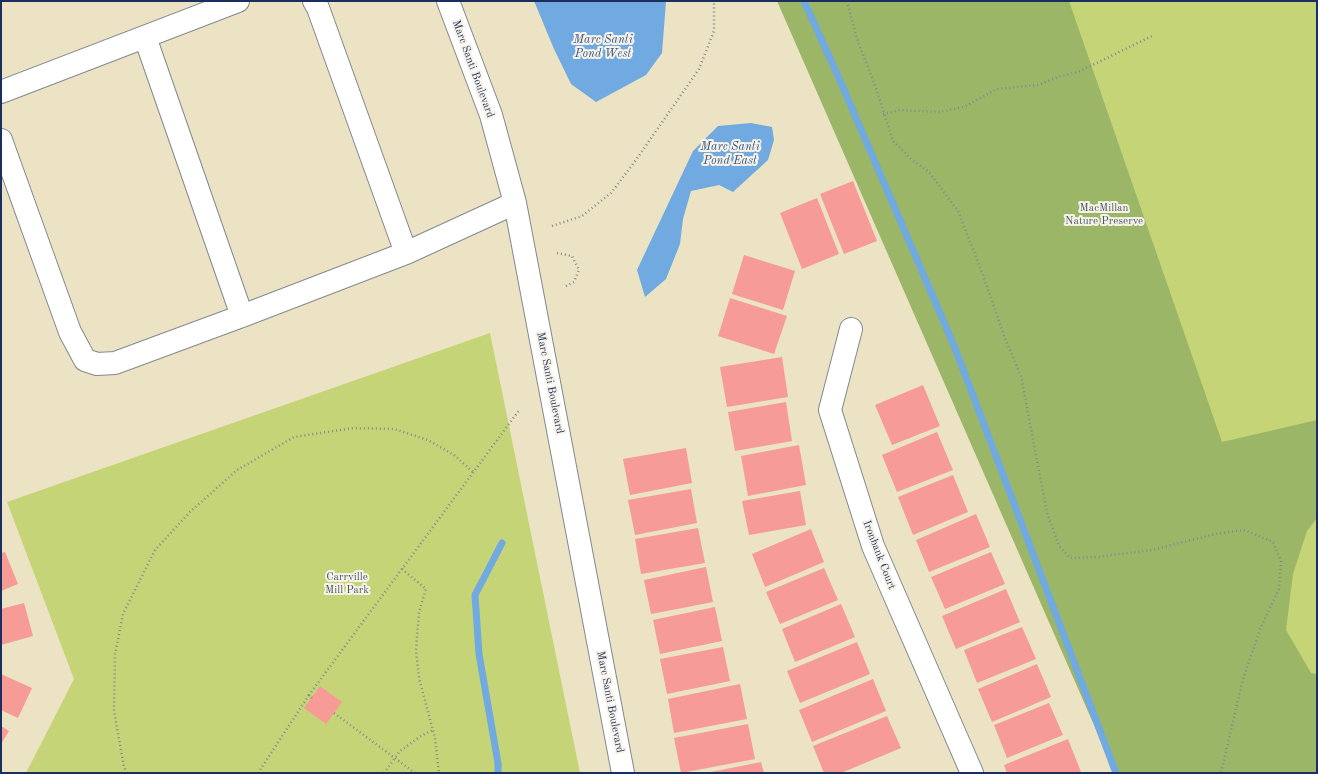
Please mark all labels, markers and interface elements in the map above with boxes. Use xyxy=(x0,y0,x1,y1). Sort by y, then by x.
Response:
street label: Marc Santi Boulevard xyxy=(449,18,497,120)
water label: Marc Santi Pond West xyxy=(573,33,633,61)
water label: Marc Santi Pond East xyxy=(700,140,760,168)
park label: MacMillan Nature Preserve xyxy=(1065,201,1143,227)
street label: Marc Santi Boulevard xyxy=(534,331,566,435)
street label: Ironbank Court xyxy=(860,519,898,591)
park label: Carrville Mill Park xyxy=(325,570,369,596)
street label: Marc Santi Boulevard xyxy=(594,650,626,754)

